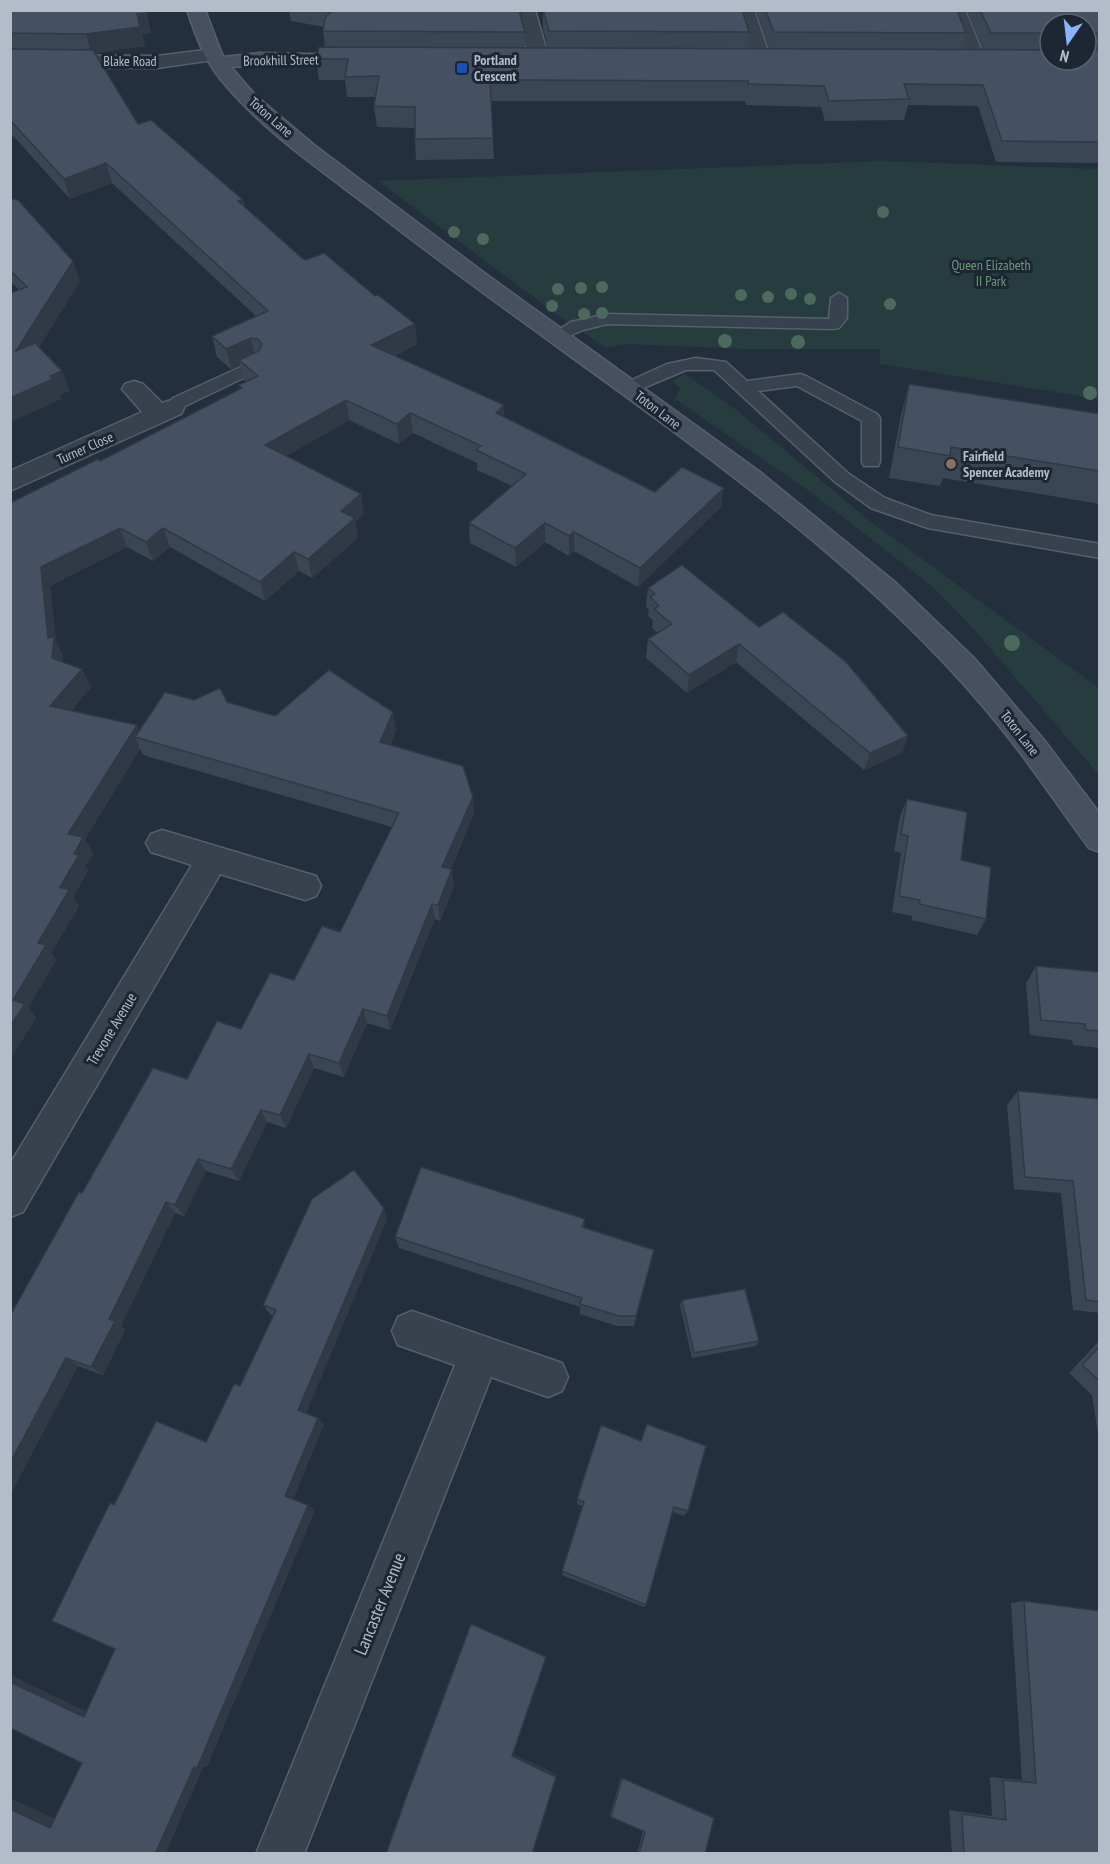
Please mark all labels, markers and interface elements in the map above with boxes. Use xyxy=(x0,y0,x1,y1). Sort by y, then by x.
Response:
north arrow xyxy=(1038,12,1098,72)
text: N xyxy=(1058,46,1071,67)
street label: Brookhill Street xyxy=(243,50,319,70)
place label: Portland Crescent xyxy=(474,51,517,85)
street label: Blake Road xyxy=(103,52,157,70)
marker: Portland Crescent xyxy=(455,61,469,75)
street label: Toton Lane xyxy=(245,93,297,141)
park label: Queen Elizabeth II Park xyxy=(951,256,1031,290)
street label: Toton Lane xyxy=(631,387,685,433)
street label: Turner Close xyxy=(54,427,116,468)
place label: Fairfield Spencer Academy xyxy=(963,447,1050,481)
marker: Fairfield Spencer Academy xyxy=(944,457,958,471)
street label: Toton Lane xyxy=(997,707,1044,760)
street label: Trevone Avenue xyxy=(82,989,141,1068)
street label: Lancaster Avenue xyxy=(349,1549,410,1658)

